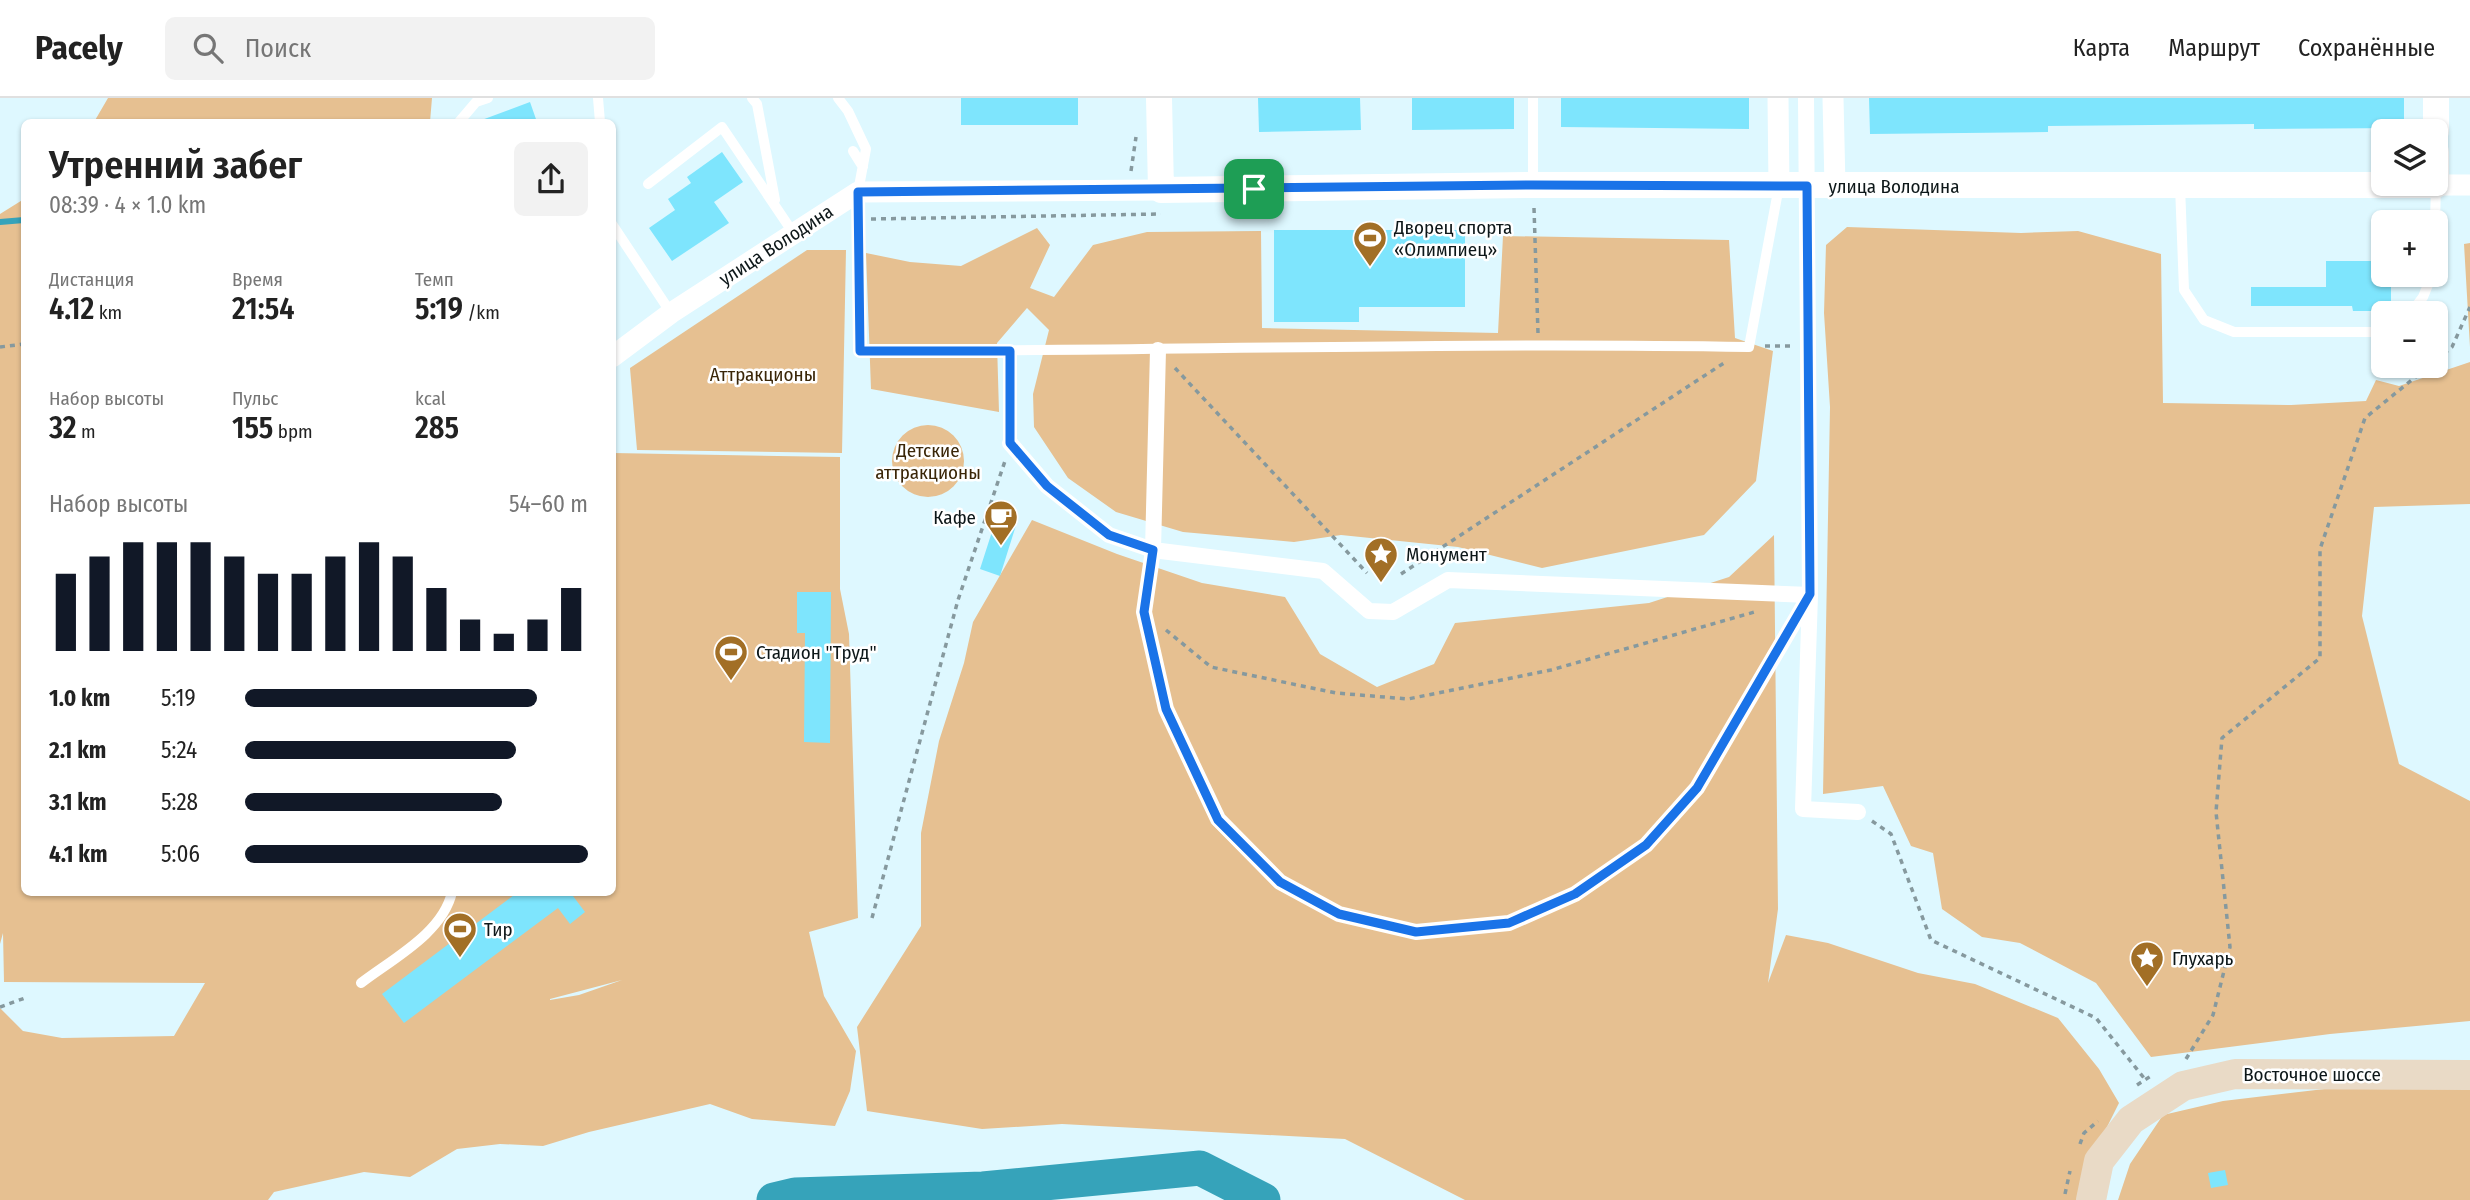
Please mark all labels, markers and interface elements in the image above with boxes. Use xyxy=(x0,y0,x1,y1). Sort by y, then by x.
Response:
search box xyxy=(165,17,655,80)
text: Pacely xyxy=(35,28,123,68)
icon: search xyxy=(189,29,227,67)
text: Поиск xyxy=(245,33,311,64)
text: Карта xyxy=(2073,34,2130,62)
text: Маршрут xyxy=(2168,34,2260,62)
text: Сохранённые xyxy=(2298,34,2435,62)
map controls xyxy=(2371,119,2448,378)
button: layers xyxy=(2371,119,2448,196)
text: Утренний забег xyxy=(49,142,302,188)
button: share xyxy=(514,142,588,216)
pin xyxy=(1224,159,1284,219)
icon: arrive xyxy=(1235,170,1273,208)
street label: улица Володина xyxy=(1828,175,1960,198)
text: 08:39 · 4 × 1.0 km xyxy=(49,191,206,219)
street label: улица Володина xyxy=(715,200,837,290)
button: + xyxy=(2371,210,2448,287)
place label: Дворец спорта «Олимпиец» xyxy=(1393,216,1512,261)
sports icon: Дворец спорта «Олимпиец» xyxy=(1351,219,1389,268)
text: Дистанция xyxy=(49,268,134,291)
text: Время xyxy=(232,268,283,291)
text: Темп xyxy=(415,268,454,291)
text: 4.12 xyxy=(49,291,94,327)
text: 21:54 xyxy=(232,291,294,327)
text: 5:19 xyxy=(415,291,463,327)
text: km xyxy=(94,301,122,324)
text: /km xyxy=(463,301,500,324)
button: − xyxy=(2371,301,2448,378)
park label: Аттракционы xyxy=(710,363,816,386)
text: Набор высоты xyxy=(49,387,164,410)
text: Пульс xyxy=(232,387,278,410)
text: kcal xyxy=(415,387,446,410)
text: 32 xyxy=(49,410,77,446)
text: 155 xyxy=(232,410,273,446)
text: 285 xyxy=(415,410,459,446)
text: m xyxy=(77,420,96,443)
text: bpm xyxy=(273,420,313,443)
park label: Детские аттракционы xyxy=(875,439,981,484)
text: Набор высоты xyxy=(49,490,188,518)
text: 54–60 m xyxy=(509,490,588,518)
cafe icon: Кафе xyxy=(982,498,1020,547)
place label: Кафе xyxy=(933,506,976,529)
place icon: Монумент xyxy=(1362,535,1400,584)
place label: Монумент xyxy=(1406,543,1487,566)
sports icon: Стадион "Труд" xyxy=(712,633,750,682)
place label: Стадион "Труд" xyxy=(756,641,877,664)
text: 1.0 km xyxy=(49,684,110,712)
text: 5:19 xyxy=(161,684,196,712)
text: 2.1 km xyxy=(49,736,106,764)
text: 5:24 xyxy=(161,736,197,764)
text: 3.1 km xyxy=(49,788,107,816)
text: 5:28 xyxy=(161,788,198,816)
text: 4.1 km xyxy=(49,840,108,868)
text: 5:06 xyxy=(161,840,200,868)
sports icon: Тир xyxy=(441,910,479,959)
place label: Тир xyxy=(484,918,513,941)
place icon: Глухарь xyxy=(2128,939,2166,988)
place label: Глухарь xyxy=(2172,947,2234,970)
street label: Восточное шоссе xyxy=(2243,1063,2381,1086)

